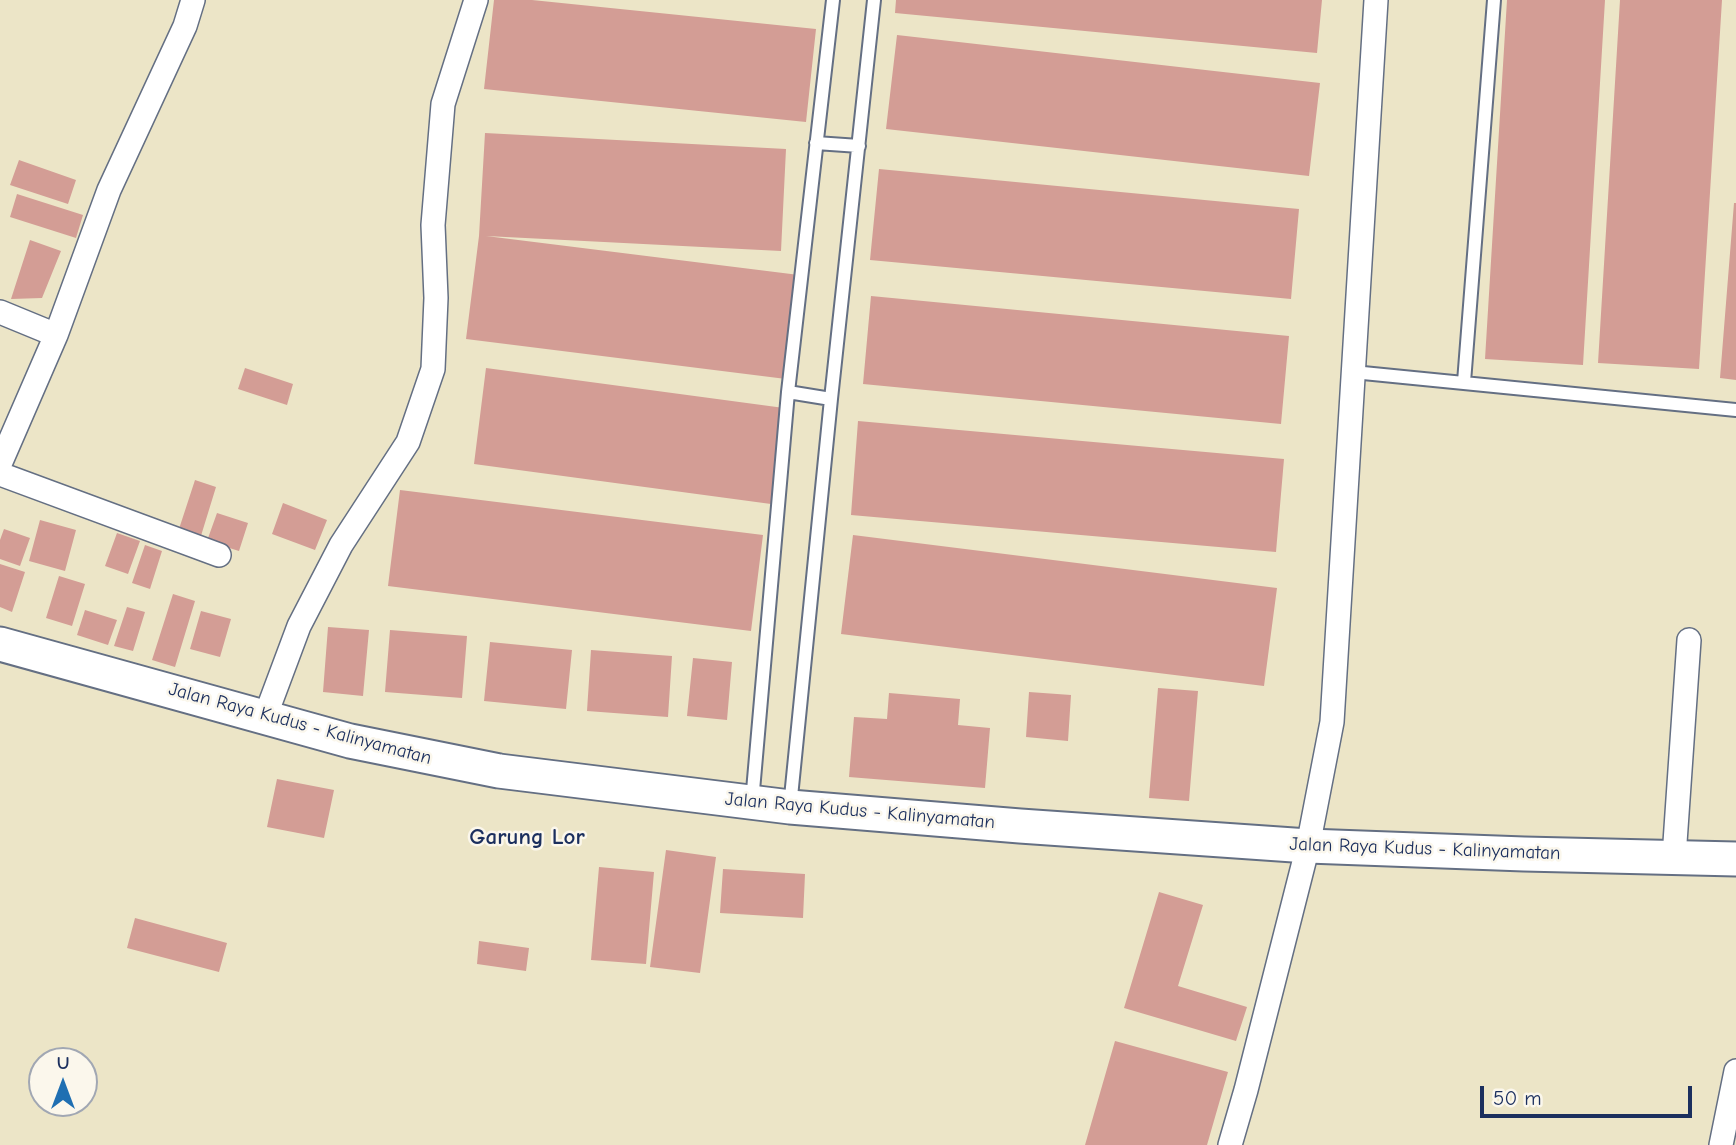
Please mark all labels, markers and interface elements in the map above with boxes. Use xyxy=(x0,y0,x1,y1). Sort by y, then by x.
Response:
street label: Jalan Raya Kudus - Kalinyamatan xyxy=(166,678,434,770)
street label: Jalan Raya Kudus - Kalinyamatan xyxy=(724,788,996,834)
district label: Garung Lor xyxy=(469,823,585,851)
street label: Jalan Raya Kudus - Kalinyamatan xyxy=(1289,833,1561,865)
north arrow xyxy=(28,1047,98,1117)
text: U xyxy=(57,1052,69,1074)
scale bar xyxy=(1484,1072,1696,1116)
text: 50 m xyxy=(1493,1086,1542,1110)

